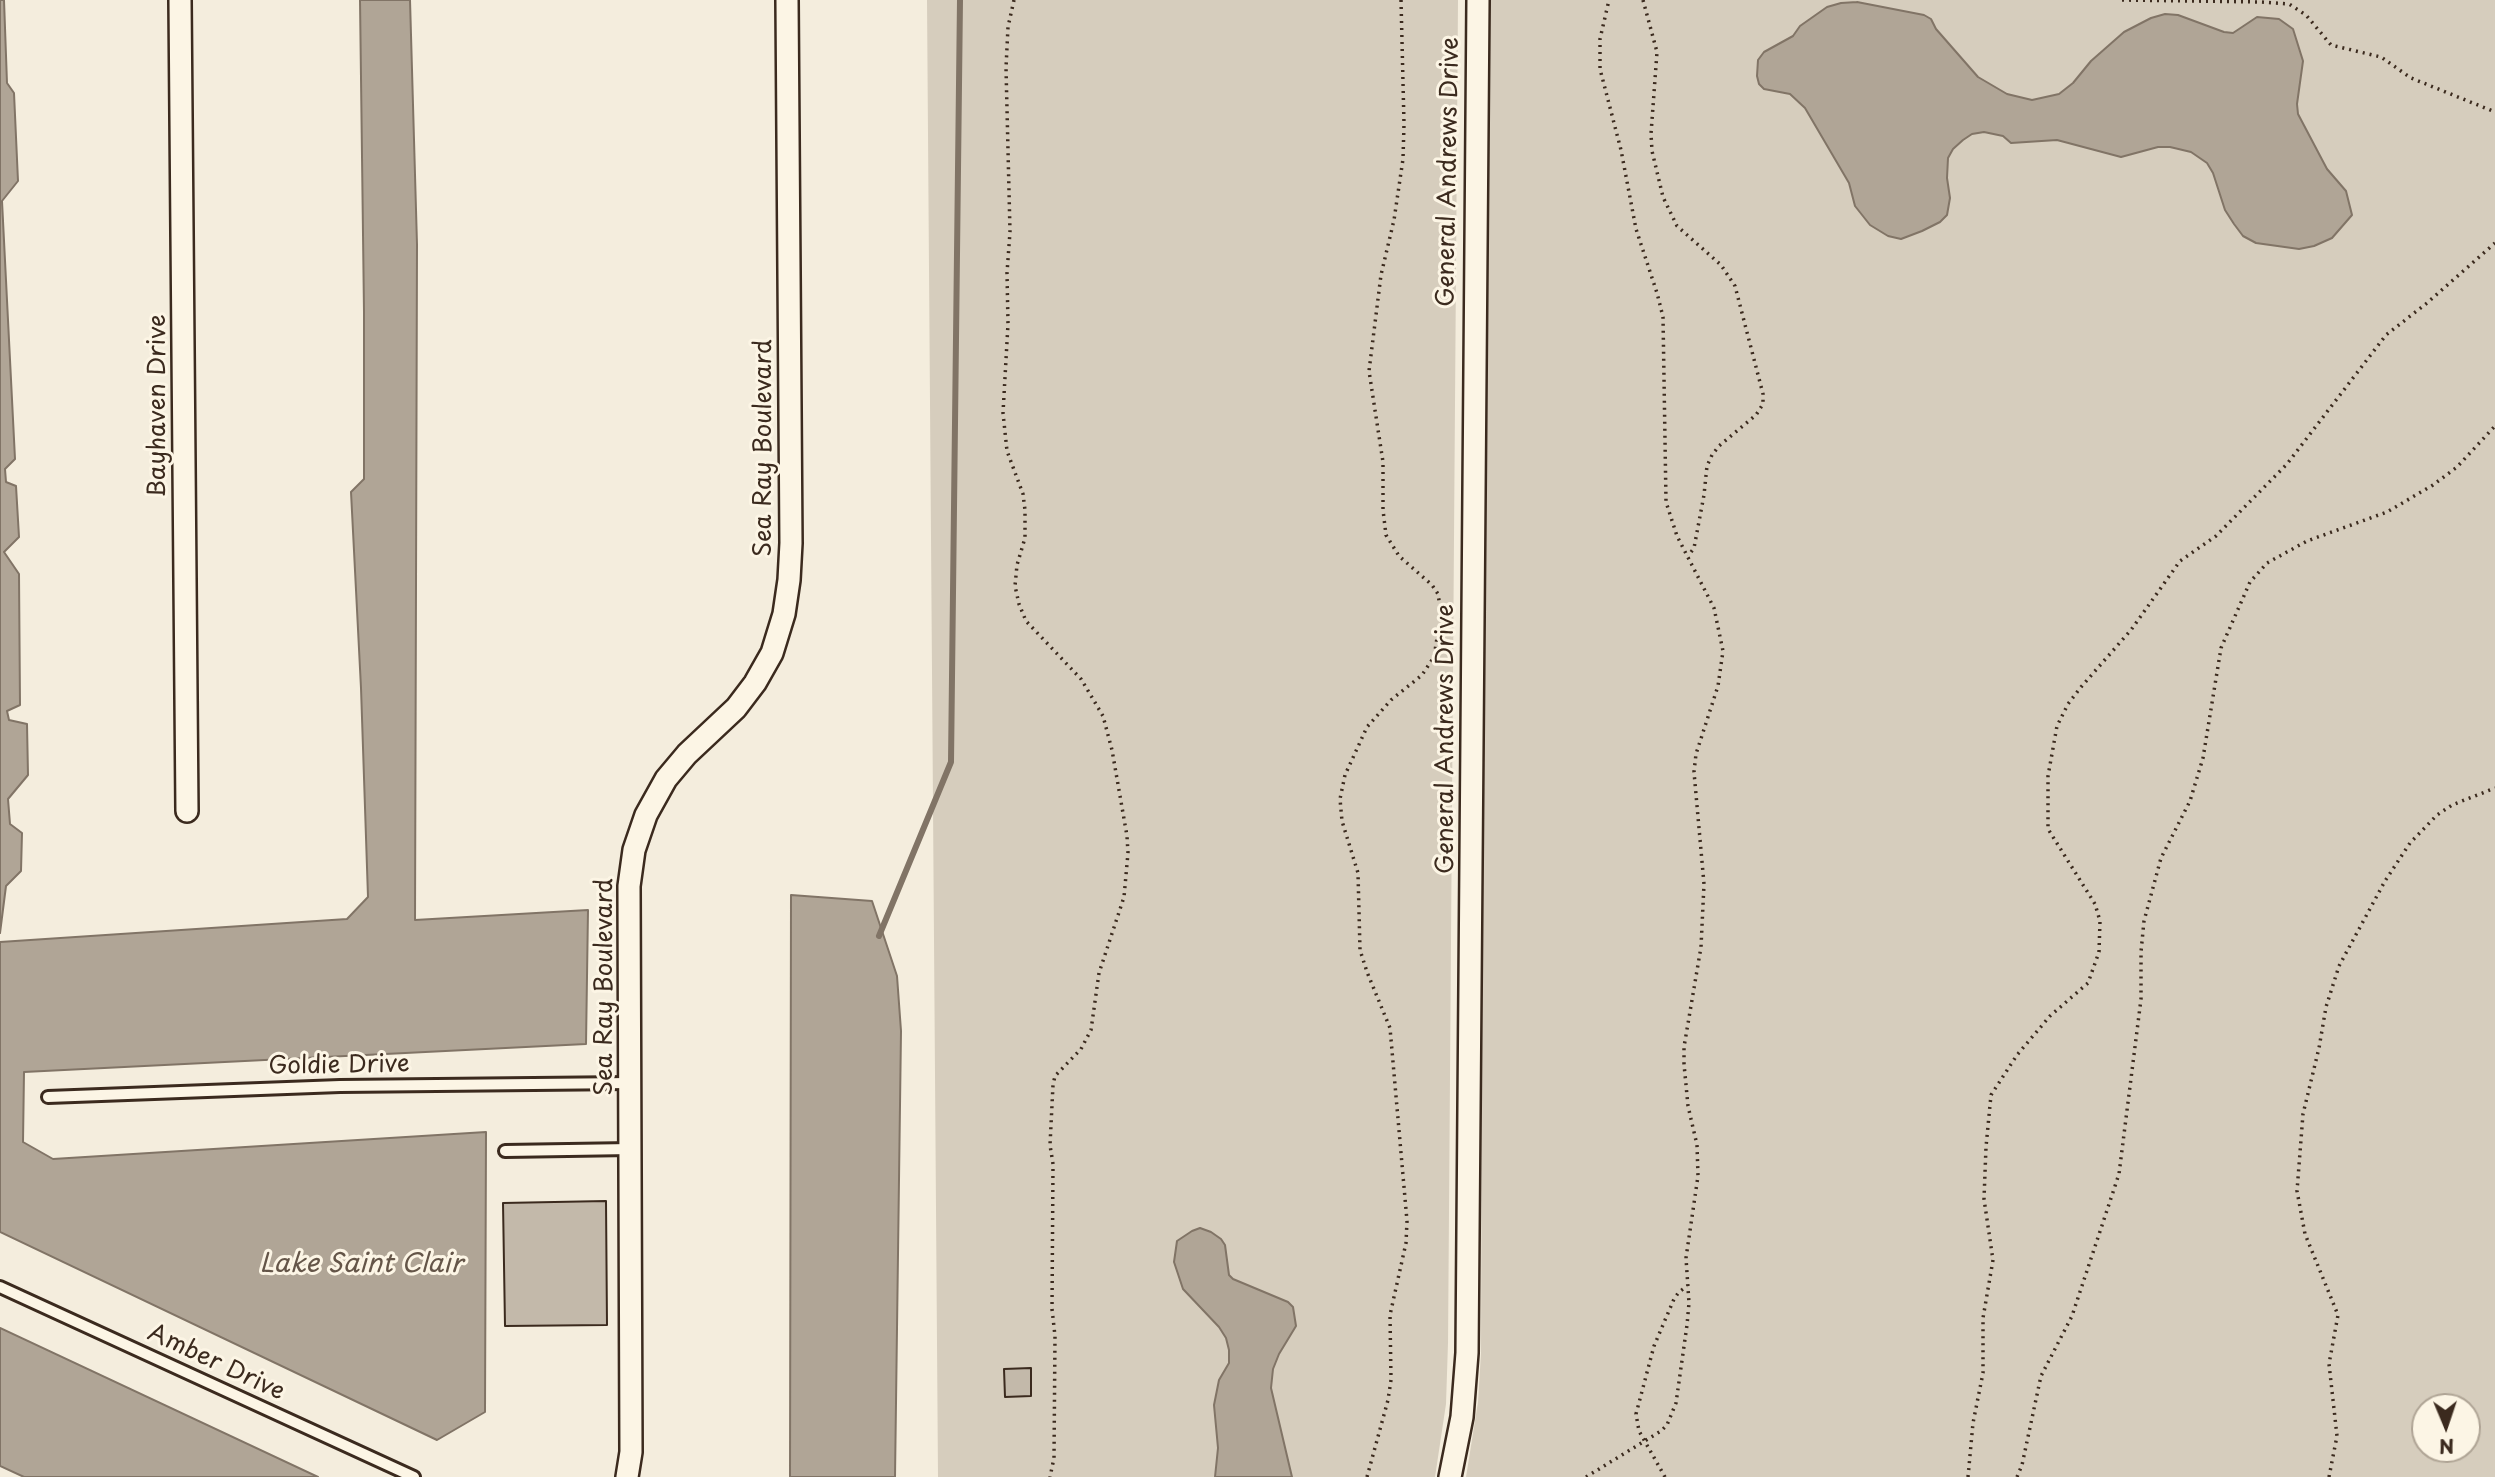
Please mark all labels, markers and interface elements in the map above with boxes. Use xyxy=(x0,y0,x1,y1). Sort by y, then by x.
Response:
street label: General Andrews Drive xyxy=(1432,37,1466,307)
street label: Bayhaven Drive xyxy=(144,314,172,498)
street label: Sea Ray Boulevard xyxy=(750,339,778,557)
street label: General Andrews Drive xyxy=(1432,604,1460,874)
street label: Sea Ray Boulevard xyxy=(591,878,619,1096)
street label: Goldie Drive xyxy=(268,1050,410,1082)
water label: Lake Saint Clair xyxy=(259,1249,463,1281)
street label: Amber Drive xyxy=(143,1319,289,1407)
north arrow xyxy=(2411,1393,2481,1463)
text: N xyxy=(2439,1433,2455,1461)

